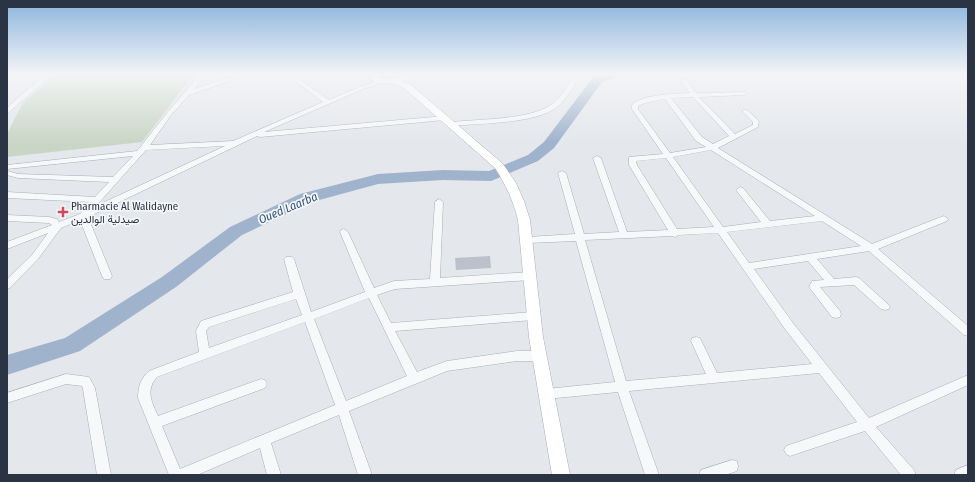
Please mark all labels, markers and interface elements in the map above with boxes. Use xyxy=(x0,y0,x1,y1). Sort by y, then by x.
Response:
water label: Oued Laarba xyxy=(256,189,320,227)
place label: Pharmacie Al Walidayne صيدلية الوالدين xyxy=(71,200,178,226)
marker: Pharmacie Al Walidayne صيدلية الوالدين xyxy=(58,207,68,217)

